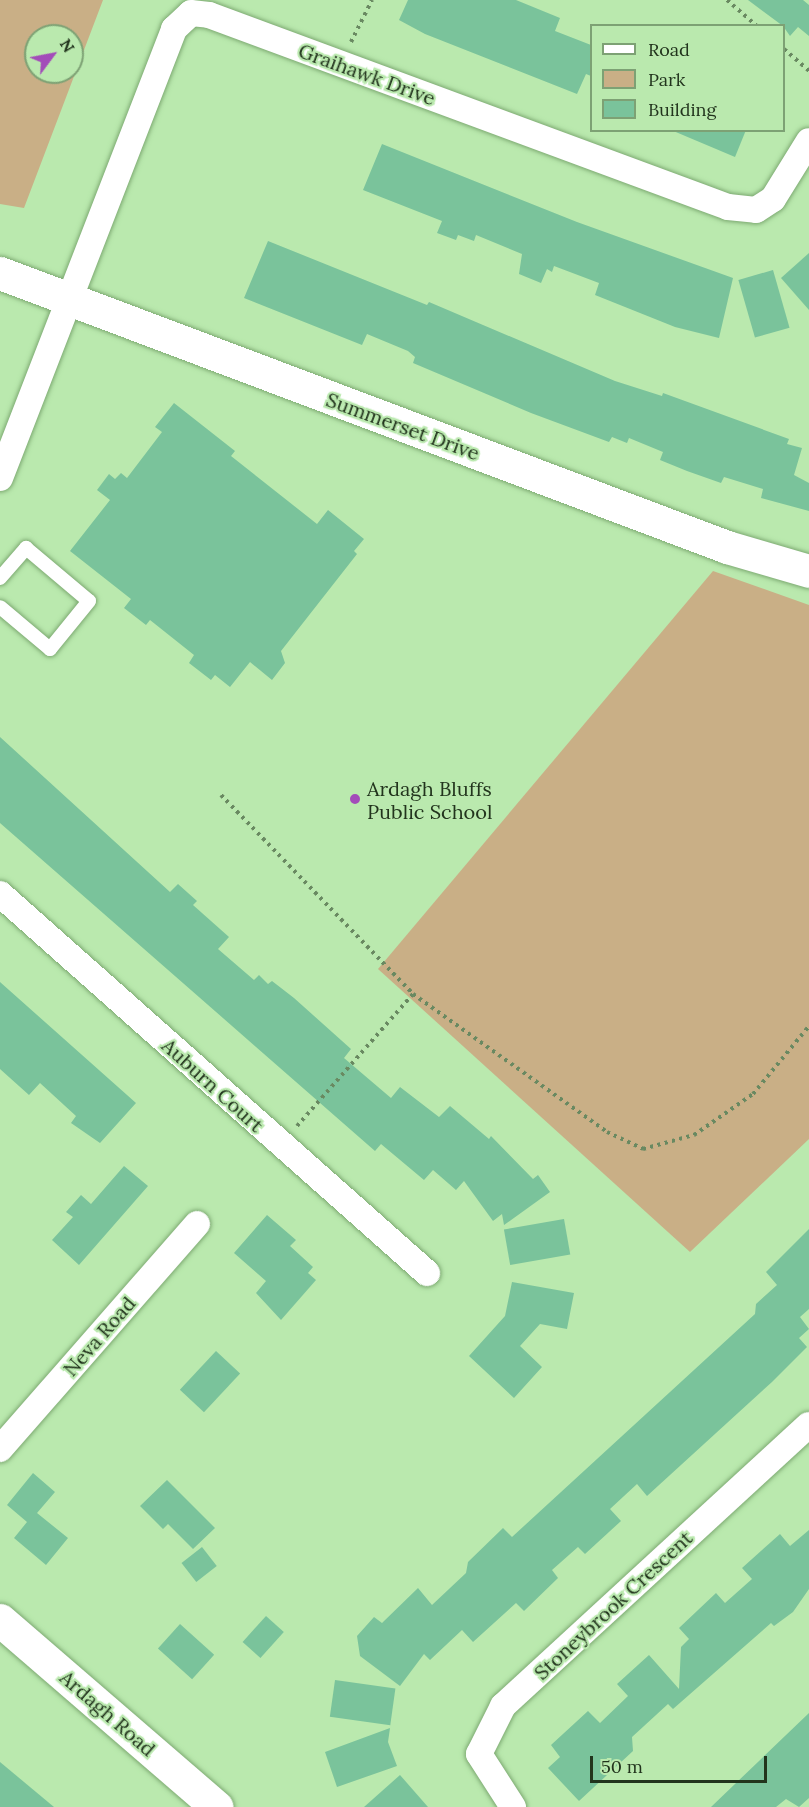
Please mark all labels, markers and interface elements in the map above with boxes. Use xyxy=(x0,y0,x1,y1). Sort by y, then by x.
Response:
north arrow xyxy=(24,24,84,84)
legend xyxy=(590,24,785,132)
text: N xyxy=(56,35,79,56)
street label: Graihawk Drive xyxy=(295,38,439,110)
text: Road xyxy=(648,38,690,61)
text: Park xyxy=(648,68,685,91)
text: Building xyxy=(648,98,716,121)
street label: Summerset Drive xyxy=(323,387,483,465)
place label: Ardagh Bluffs Public School xyxy=(367,776,492,823)
marker: Ardagh Bluffs Public School xyxy=(348,792,362,806)
street label: Auburn Court xyxy=(157,1033,269,1137)
street label: Neva Road xyxy=(58,1291,140,1381)
street label: Stoneybrook Crescent xyxy=(529,1526,697,1684)
street label: Ardagh Road xyxy=(55,1665,161,1761)
scale bar xyxy=(593,1744,770,1782)
text: 50 m xyxy=(601,1755,643,1778)

